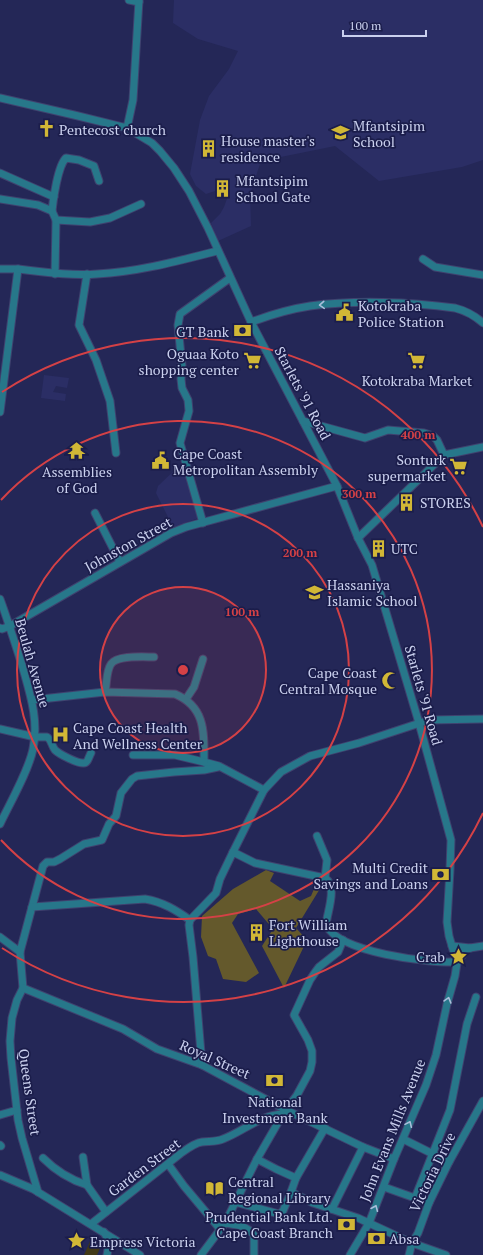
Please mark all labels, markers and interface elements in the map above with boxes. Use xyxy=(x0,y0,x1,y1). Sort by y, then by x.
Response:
scale bar xyxy=(343,12,426,38)
text: 100 m xyxy=(349,18,382,33)
place label: Mfantsipim School xyxy=(353,116,425,151)
church icon: Pentecost church xyxy=(36,119,56,139)
place label: Pentecost church xyxy=(59,120,166,139)
school or university icon: Mfantsipim School xyxy=(330,123,350,143)
place label: House master's residence xyxy=(221,131,315,166)
building icon: House master's residence xyxy=(198,138,218,158)
place label: Mfantsipim School Gate xyxy=(236,171,310,206)
building icon: Mfantsipim School Gate xyxy=(213,178,233,198)
place label: Kotokraba Police Station xyxy=(358,296,445,331)
one-way arrow xyxy=(319,301,325,310)
public building icon: Kotokraba Police Station xyxy=(335,303,355,323)
bank icon: GT Bank xyxy=(232,321,252,341)
place label: GT Bank xyxy=(176,322,230,341)
street label: Starlets '91 Road xyxy=(270,343,336,443)
place label: Oguaa Koto shopping center xyxy=(139,344,240,379)
supermarket icon: Kotokraba Market xyxy=(407,350,427,370)
supermarket icon: Oguaa Koto shopping center xyxy=(242,351,262,371)
place label: Kotokraba Market xyxy=(362,371,473,390)
text: 400 m xyxy=(401,427,435,442)
temple icon: Assemblies of God xyxy=(67,441,87,461)
place label: Cape Coast Metropolitan Assembly xyxy=(173,444,319,479)
place label: Sonturk supermarket xyxy=(368,450,447,485)
public building icon: Cape Coast Metropolitan Assembly xyxy=(150,451,170,471)
supermarket icon: Sonturk supermarket xyxy=(449,457,469,477)
place label: Assemblies of God xyxy=(42,462,112,497)
text: 300 m xyxy=(342,486,376,501)
building icon: STORES xyxy=(397,492,417,512)
place label: STORES xyxy=(420,493,471,512)
street label: Johnston Street xyxy=(81,512,176,576)
building icon: UTC xyxy=(368,538,388,558)
place label: UTC xyxy=(391,539,418,558)
text: 200 m xyxy=(283,545,317,560)
place label: Hassaniya Islamic School xyxy=(327,575,417,610)
school or university icon: Hassaniya Islamic School xyxy=(304,582,324,602)
text: 100 m xyxy=(225,604,259,619)
street label: Beulah Avenue xyxy=(11,616,55,710)
street label: Starlets '91 Road xyxy=(401,643,447,747)
centre of rings xyxy=(176,663,190,677)
place label: Cape Coast Central Mosque xyxy=(279,663,378,698)
mosque icon: Cape Coast Central Mosque xyxy=(380,670,400,690)
place label: Cape Coast Health And Wellness Center xyxy=(73,718,203,753)
hospital icon: Cape Coast Health And Wellness Center xyxy=(50,725,70,745)
place label: Multi Credit Savings and Loans xyxy=(314,858,429,893)
bank icon: Multi Credit Savings and Loans xyxy=(431,865,451,885)
place label: Fort William Lighthouse xyxy=(269,915,347,950)
building icon: Fort William Lighthouse xyxy=(246,922,266,942)
place icon: Crab xyxy=(448,946,468,966)
place label: Crab xyxy=(416,947,445,966)
one-way arrow xyxy=(443,997,452,1004)
street label: Royal Street xyxy=(177,1035,254,1083)
street label: Queens Street xyxy=(14,1047,46,1137)
street label: John Evans Mills Avenue xyxy=(355,1056,429,1204)
bank icon: National Investment Bank xyxy=(265,1071,285,1091)
place label: National Investment Bank xyxy=(222,1092,329,1127)
one-way arrow xyxy=(405,1120,413,1127)
street label: Victoria Drive xyxy=(404,1129,460,1215)
street label: Garden Street xyxy=(104,1133,185,1200)
place label: Central Regional Library xyxy=(228,1172,332,1207)
library icon: Central Regional Library xyxy=(205,1179,225,1199)
one-way arrow xyxy=(370,1205,378,1212)
place label: Prudential Bank Ltd. Cape Coast Branch xyxy=(205,1207,333,1242)
bank icon: Prudential Bank Ltd. Cape Coast Branch xyxy=(336,1214,356,1234)
bank icon: Absa xyxy=(366,1228,386,1248)
place label: Absa xyxy=(389,1229,419,1248)
place icon: Empress Victoria xyxy=(67,1231,87,1251)
place label: Empress Victoria xyxy=(90,1232,196,1251)

